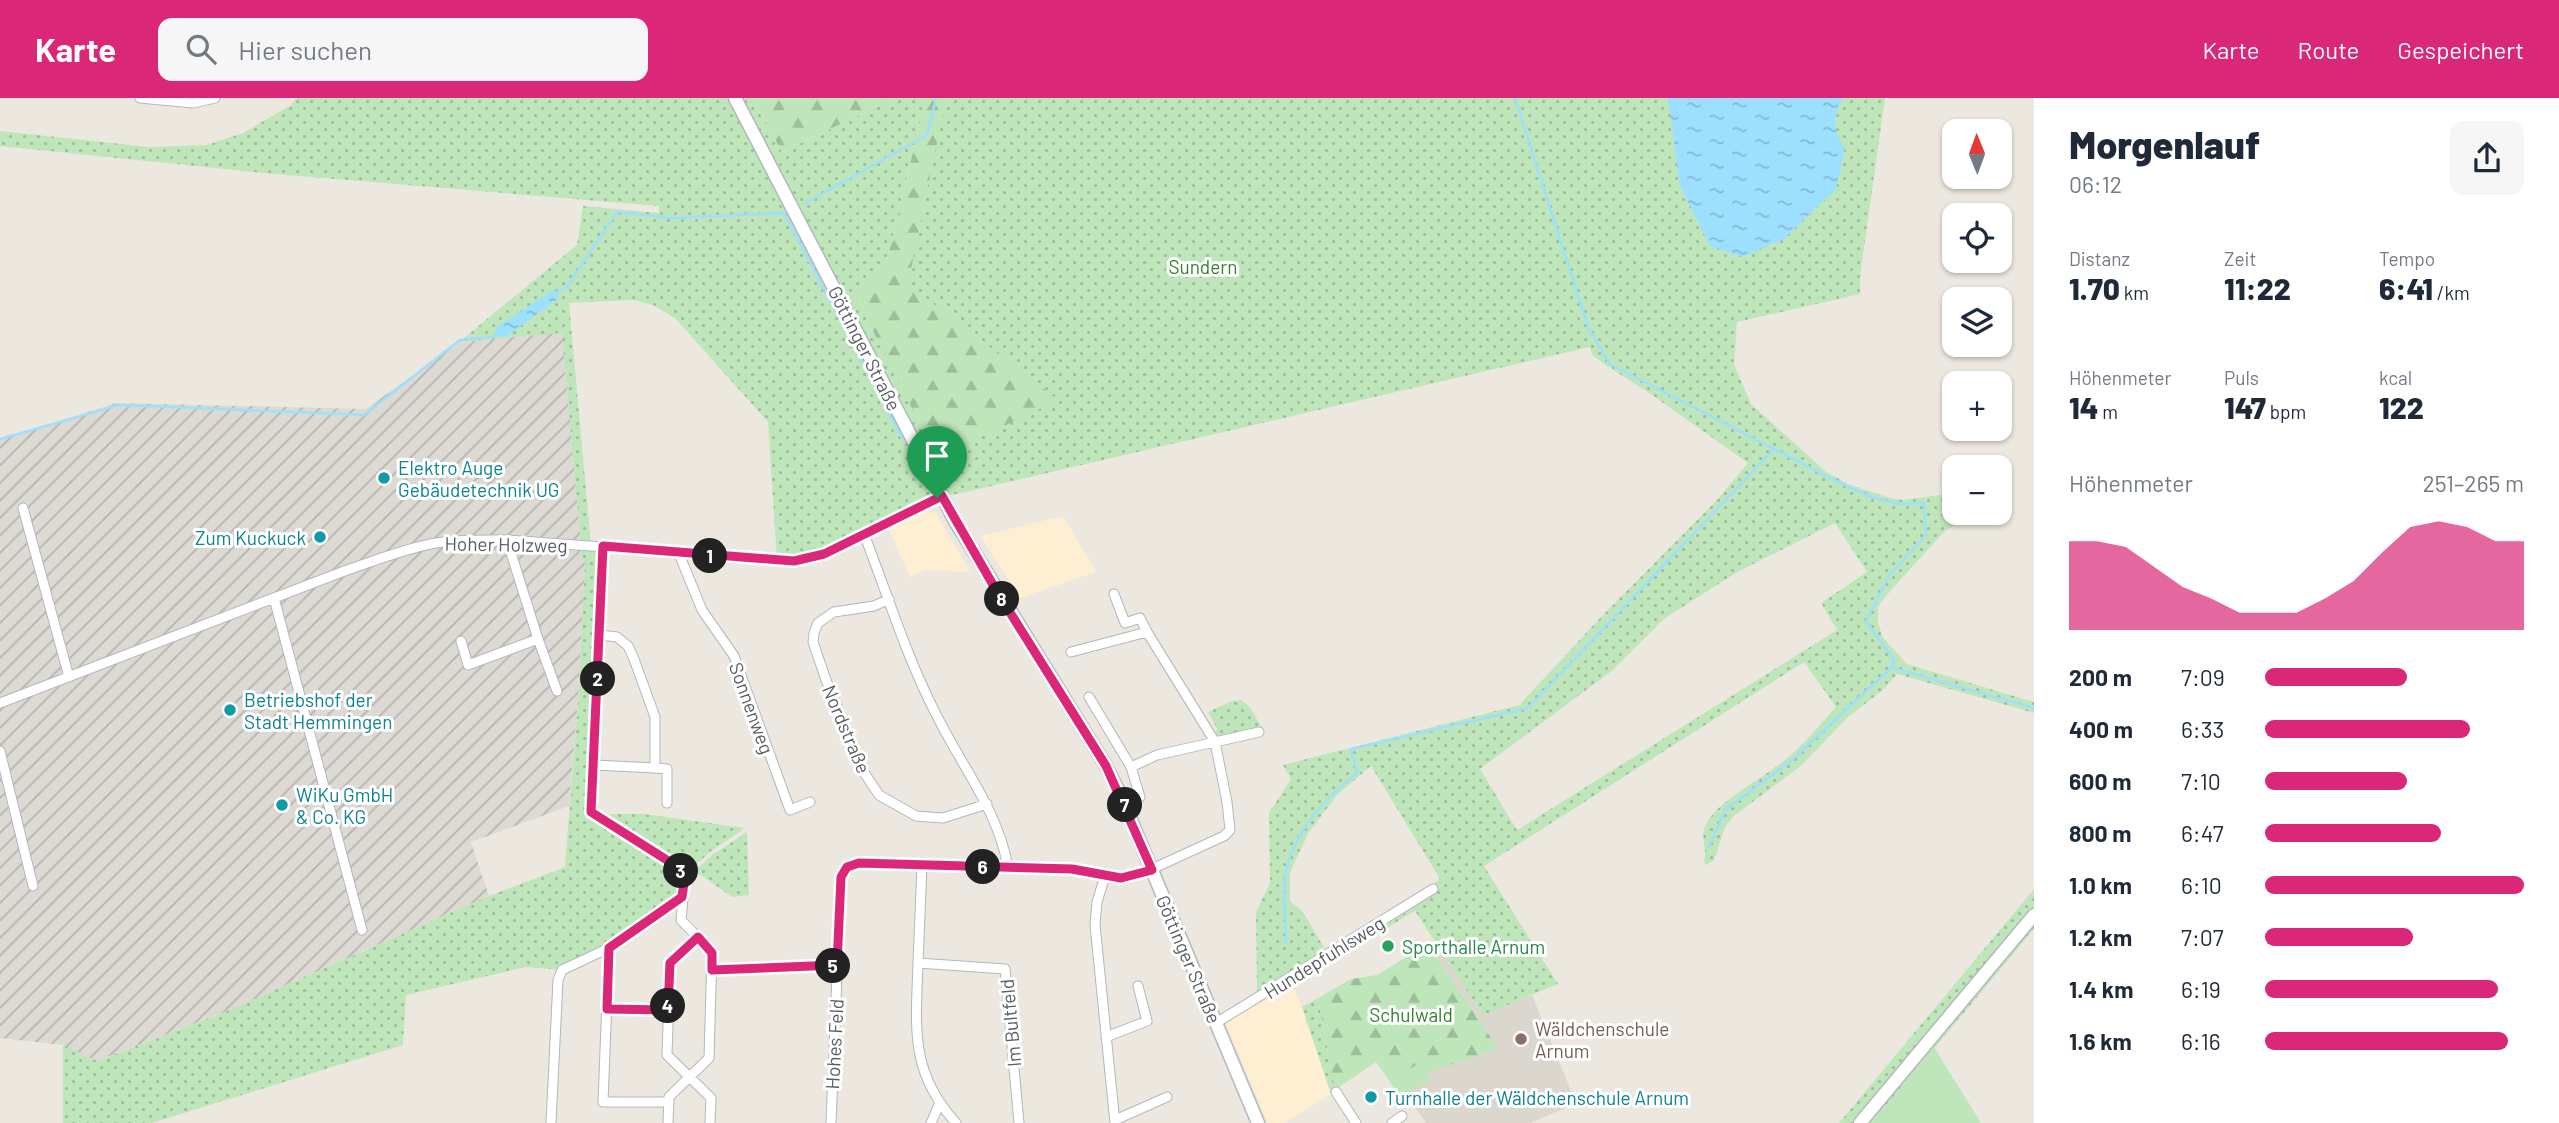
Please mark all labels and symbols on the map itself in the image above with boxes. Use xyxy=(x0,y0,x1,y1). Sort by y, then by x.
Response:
north arrow xyxy=(1942,119,2012,189)
park label: Sundern xyxy=(1168,255,1238,278)
street label: Göttinger Straße xyxy=(824,282,906,414)
pin xyxy=(907,426,967,498)
place label: Elektro Auge Gebäudetechnik UG xyxy=(398,456,559,501)
marker: Elektro Auge Gebäudetechnik UG xyxy=(376,470,392,486)
place label: Zum Kuckuck xyxy=(195,526,306,549)
marker: Zum Kuckuck xyxy=(312,529,328,545)
street label: Hoher Holzweg xyxy=(444,531,568,557)
pin: 1 xyxy=(692,538,728,574)
pin: 8 xyxy=(984,582,1020,616)
street label: Sonnenweg xyxy=(725,659,779,757)
pin: 2 xyxy=(580,662,616,696)
street label: Nordstraße xyxy=(818,681,876,777)
place label: Betriebshof der Stadt Hemmingen xyxy=(244,688,392,733)
marker: Betriebshof der Stadt Hemmingen xyxy=(222,702,238,718)
place label: WiKu GmbH & Co. KG xyxy=(296,783,393,828)
pin: 7 xyxy=(1108,788,1142,822)
marker: WiKu GmbH & Co. KG xyxy=(274,797,290,813)
pin: 6 xyxy=(965,850,1000,884)
pin: 3 xyxy=(664,854,698,888)
street label: Göttinger Straße xyxy=(1152,891,1226,1027)
street label: Hundepfuhlsweg xyxy=(1260,911,1388,1003)
place label: Sporthalle Arnum xyxy=(1402,935,1545,958)
marker: Sporthalle Arnum xyxy=(1380,938,1396,954)
pin: 5 xyxy=(816,948,850,984)
street label: Im Bultfeld xyxy=(995,978,1025,1068)
pin: 4 xyxy=(650,988,686,1024)
street label: Hohes Feld xyxy=(820,998,848,1090)
park label: Schulwald xyxy=(1369,1003,1453,1026)
place label: Wäldchenschule Arnum xyxy=(1535,1017,1670,1062)
marker: Wäldchenschule Arnum xyxy=(1513,1031,1529,1047)
place label: Turnhalle der Wäldchenschule Arnum xyxy=(1385,1086,1689,1109)
marker: Turnhalle der Wäldchenschule Arnum xyxy=(1363,1089,1379,1105)

